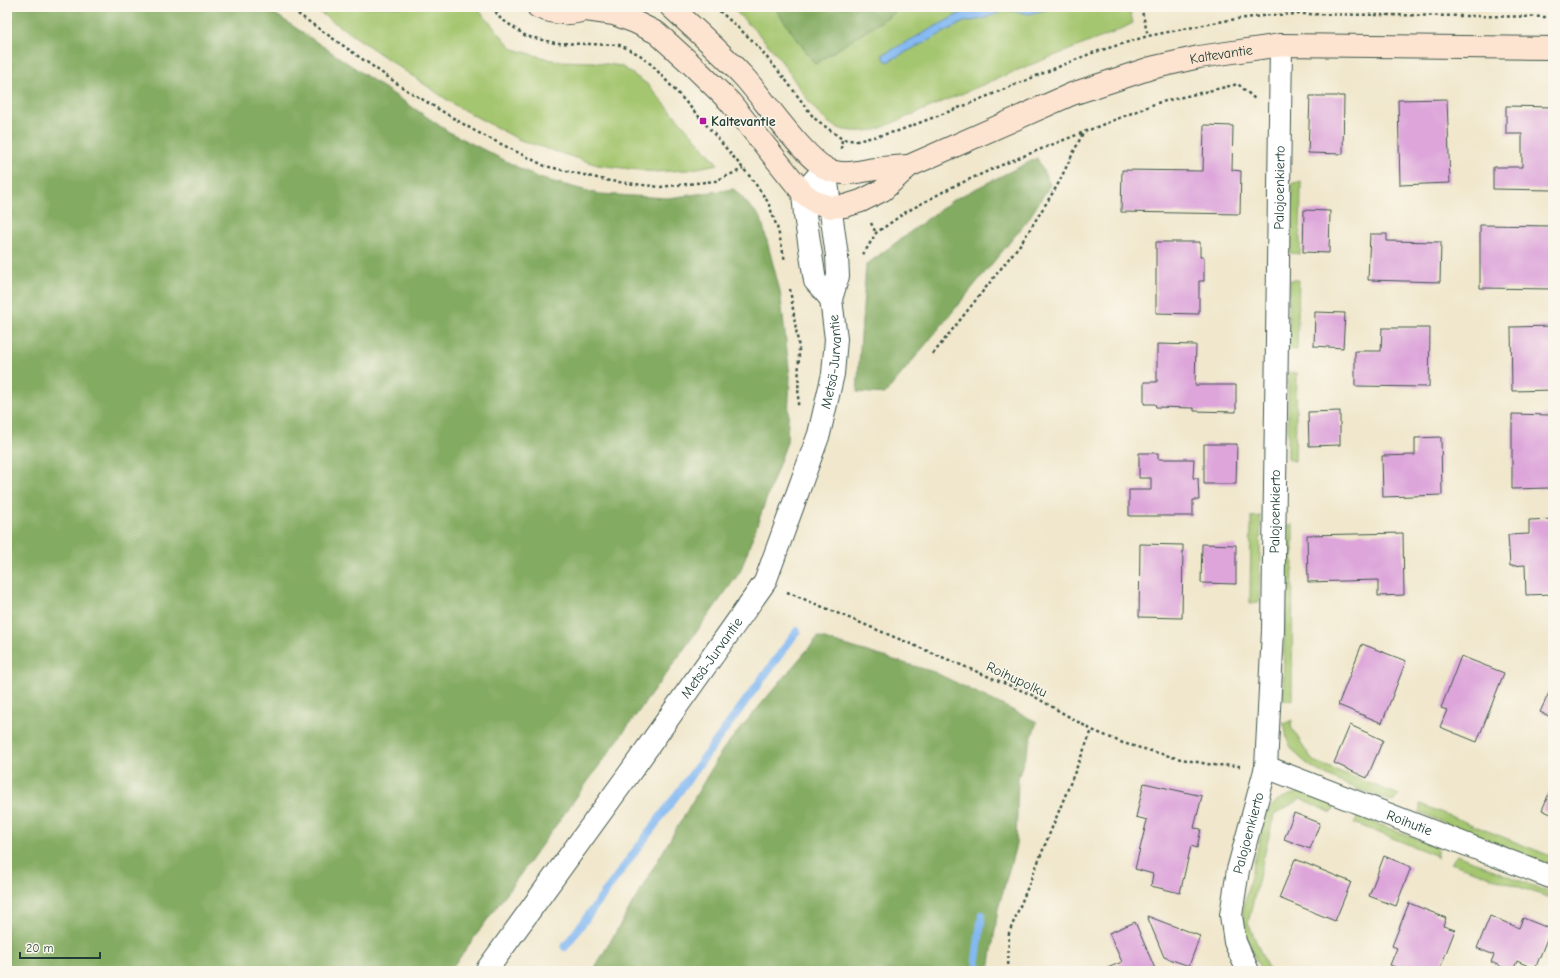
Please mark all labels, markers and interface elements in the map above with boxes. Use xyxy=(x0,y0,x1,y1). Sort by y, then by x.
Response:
street label: Kaltevantie xyxy=(1188,41,1254,68)
place label: Kaltevantie xyxy=(711,113,776,130)
marker: Kaltevantie xyxy=(698,116,708,126)
street label: Palojoenkierto xyxy=(1270,145,1289,230)
street label: Metsä-Jurvantie xyxy=(817,313,845,411)
street label: Palojoenkierto xyxy=(1266,469,1284,554)
street label: Metsä-Jurvantie xyxy=(677,614,746,702)
street label: Roihupolku xyxy=(984,658,1050,701)
street label: Palojoenkierto xyxy=(1229,790,1268,876)
street label: Roihutie xyxy=(1384,806,1435,840)
scale bar xyxy=(20,934,100,960)
text: 20 m xyxy=(26,941,54,955)

